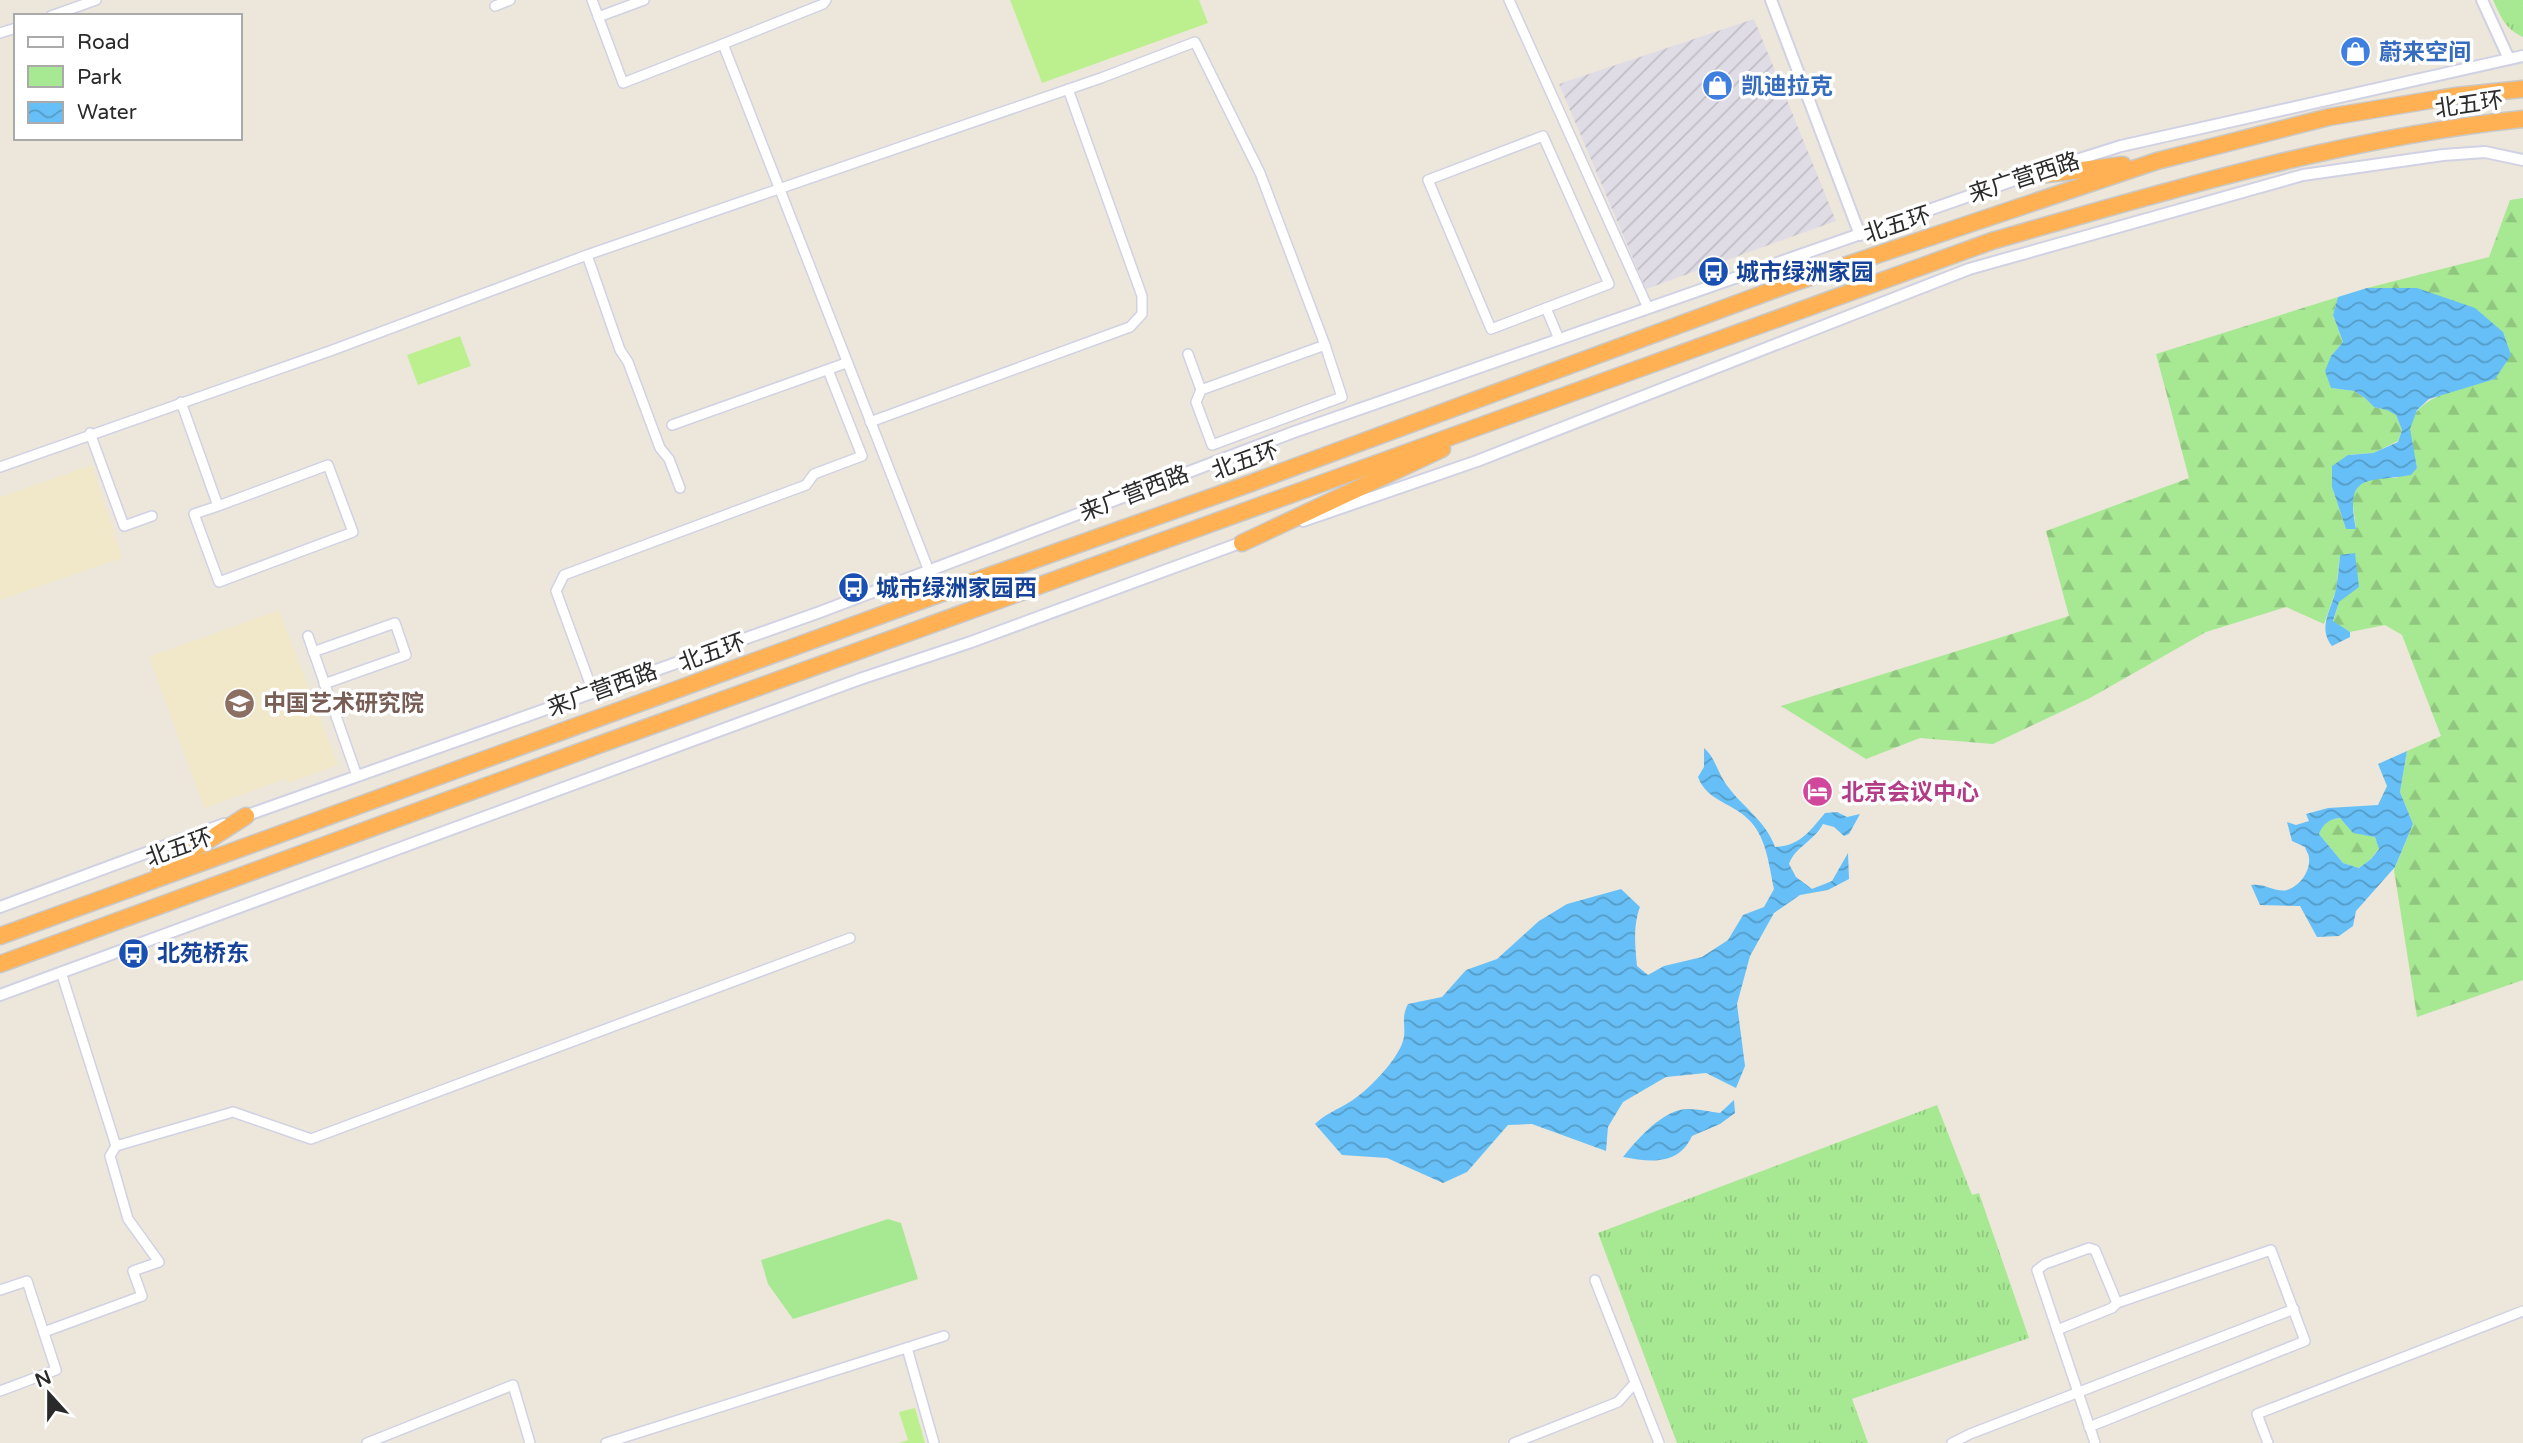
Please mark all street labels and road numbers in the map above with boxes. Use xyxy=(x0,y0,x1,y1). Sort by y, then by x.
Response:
street label: 北五环 xyxy=(2433,86,2505,124)
street label: 来广营西路 xyxy=(1965,147,2083,209)
street label: 北五环 xyxy=(1860,201,1934,249)
street label: 北五环 xyxy=(1208,436,1283,486)
street label: 来广营西路 xyxy=(1076,460,1193,528)
street label: 北五环 xyxy=(675,628,750,678)
street label: 来广营西路 xyxy=(544,657,661,723)
street label: 北五环 xyxy=(142,823,217,873)

